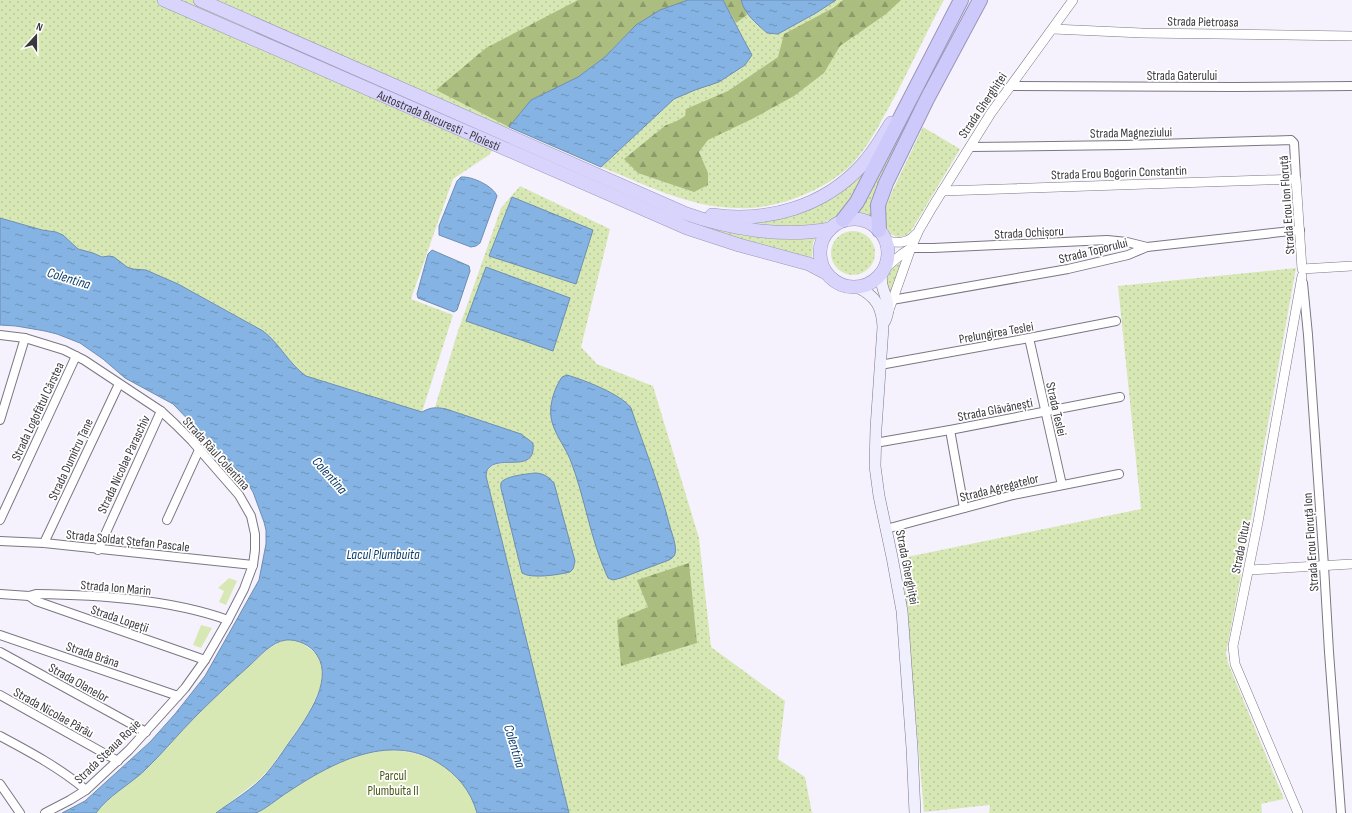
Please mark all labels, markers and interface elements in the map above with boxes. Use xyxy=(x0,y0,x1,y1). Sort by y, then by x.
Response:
street label: Strada Pietroasa xyxy=(1167,13,1239,31)
north arrow xyxy=(16,16,56,56)
text: N xyxy=(34,20,45,34)
street label: Strada Gaterului xyxy=(1147,68,1217,84)
street label: Strada Gherghiței xyxy=(955,70,1011,142)
street label: Autostrada Bucuresti - Ploiesti xyxy=(374,87,503,155)
street label: Strada Magneziului xyxy=(1090,124,1172,142)
street label: Strada Erou Ion Floruță xyxy=(1276,155,1298,255)
street label: Strada Erou Bogorin Constantin xyxy=(1051,163,1187,183)
street label: Strada Ochișoru xyxy=(994,223,1064,243)
street label: Strada Toporului xyxy=(1057,235,1129,267)
water label: Colentina xyxy=(45,264,93,293)
street label: Prelungirea Teslei xyxy=(958,319,1035,347)
street label: Strada Logofătul Cârstea xyxy=(8,360,68,463)
street label: Strada Teslei xyxy=(1042,381,1070,438)
street label: Strada Glăvănești xyxy=(956,395,1034,425)
street label: Strada Nicolae Paraschiv xyxy=(94,413,154,516)
street label: Strada Râul Colentina xyxy=(179,414,253,494)
street label: Strada Dumitru Țane xyxy=(45,416,97,503)
water label: Colentina xyxy=(308,453,351,498)
street label: Strada Agregatelor xyxy=(958,470,1041,506)
street label: Strada Erou Floruță Ion xyxy=(1300,492,1322,592)
street label: Strada Oituz xyxy=(1228,519,1254,575)
street label: Strada Soldat Ștefan Pascale xyxy=(65,527,190,555)
street label: Strada Gherghiței xyxy=(892,528,922,606)
water label: Lacul Plumbuita xyxy=(346,546,420,563)
street label: Strada Ion Marin xyxy=(80,577,152,599)
street label: Strada Lopeții xyxy=(89,602,151,636)
street label: Strada Brâna xyxy=(64,638,121,672)
street label: Strada Olanelor xyxy=(45,660,112,706)
street label: Strada Nicolae Pârâu xyxy=(11,684,96,741)
street label: Strada Steaua Roșie xyxy=(71,716,144,787)
water label: Colentina xyxy=(500,722,529,770)
park label: Parcul Plumbuita II xyxy=(367,768,419,799)

